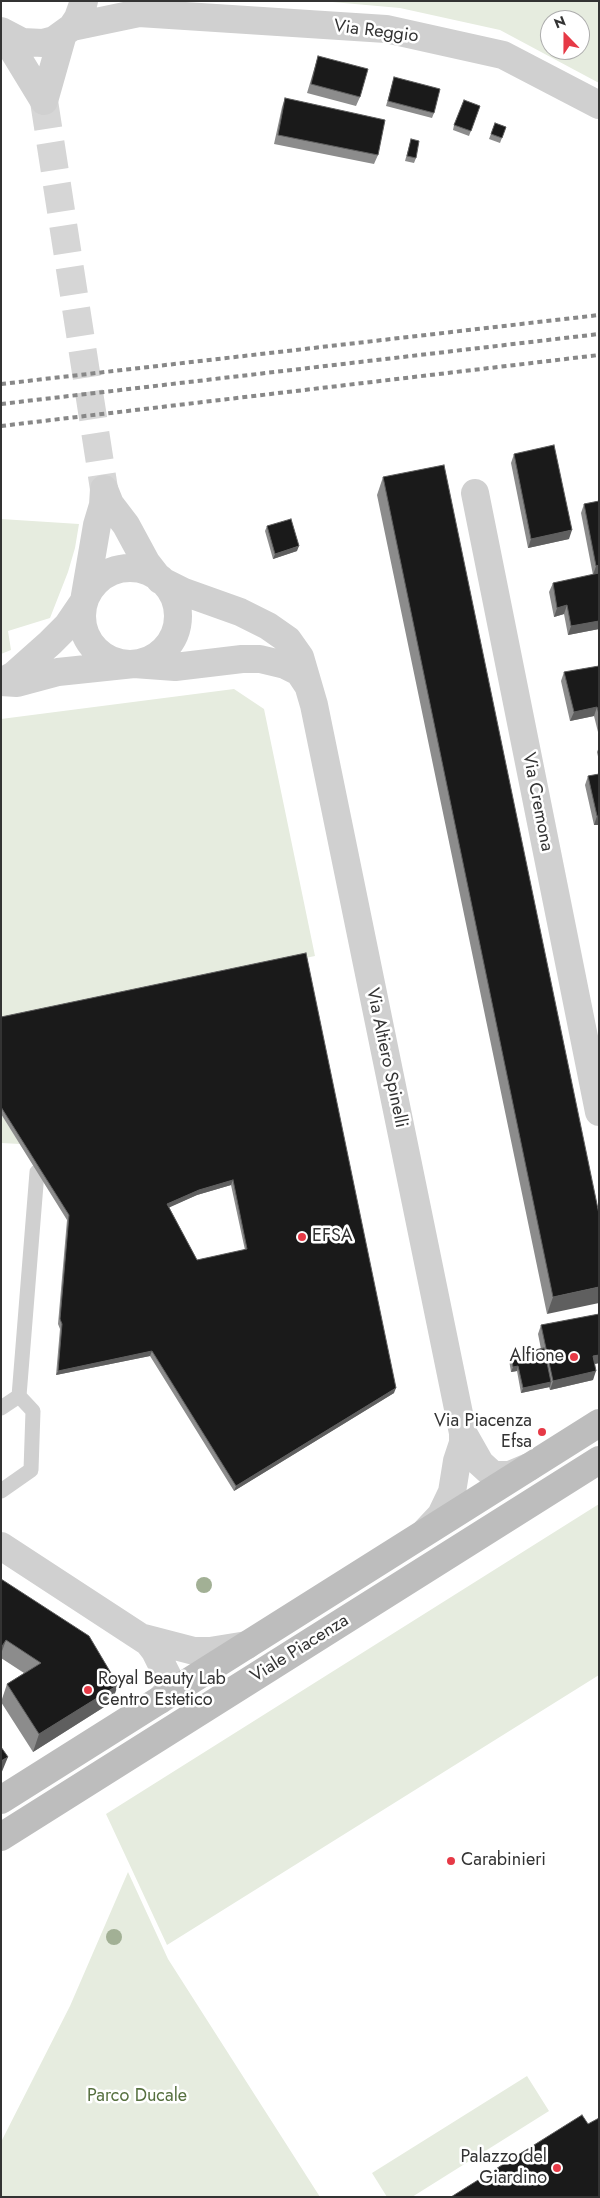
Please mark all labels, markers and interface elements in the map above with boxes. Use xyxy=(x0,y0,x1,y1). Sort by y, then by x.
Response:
north arrow xyxy=(540,10,590,60)
text: N xyxy=(551,11,569,33)
street label: Via Reggio xyxy=(333,16,419,48)
street label: Via Cremona xyxy=(517,751,557,853)
street label: Via Altiero Spinelli xyxy=(361,986,411,1130)
place label: EFSA xyxy=(312,1226,353,1248)
marker: EFSA xyxy=(296,1231,308,1243)
place label: Alfione xyxy=(510,1346,564,1368)
marker: Alfione xyxy=(568,1351,580,1363)
place label: Via Piacenza Efsa xyxy=(434,1411,532,1454)
marker: Via Piacenza Efsa xyxy=(536,1426,548,1438)
street label: Viale Piacenza xyxy=(247,1610,353,1688)
place label: Royal Beauty Lab Centro Estetico xyxy=(98,1669,226,1712)
marker: Royal Beauty Lab Centro Estetico xyxy=(82,1684,94,1696)
place label: Carabinieri xyxy=(461,1850,546,1872)
marker: Carabinieri xyxy=(445,1855,457,1867)
park label: Parco Ducale xyxy=(87,2086,187,2108)
place label: Palazzo del Giardino xyxy=(460,2147,547,2190)
marker: Palazzo del Giardino xyxy=(551,2162,563,2174)

